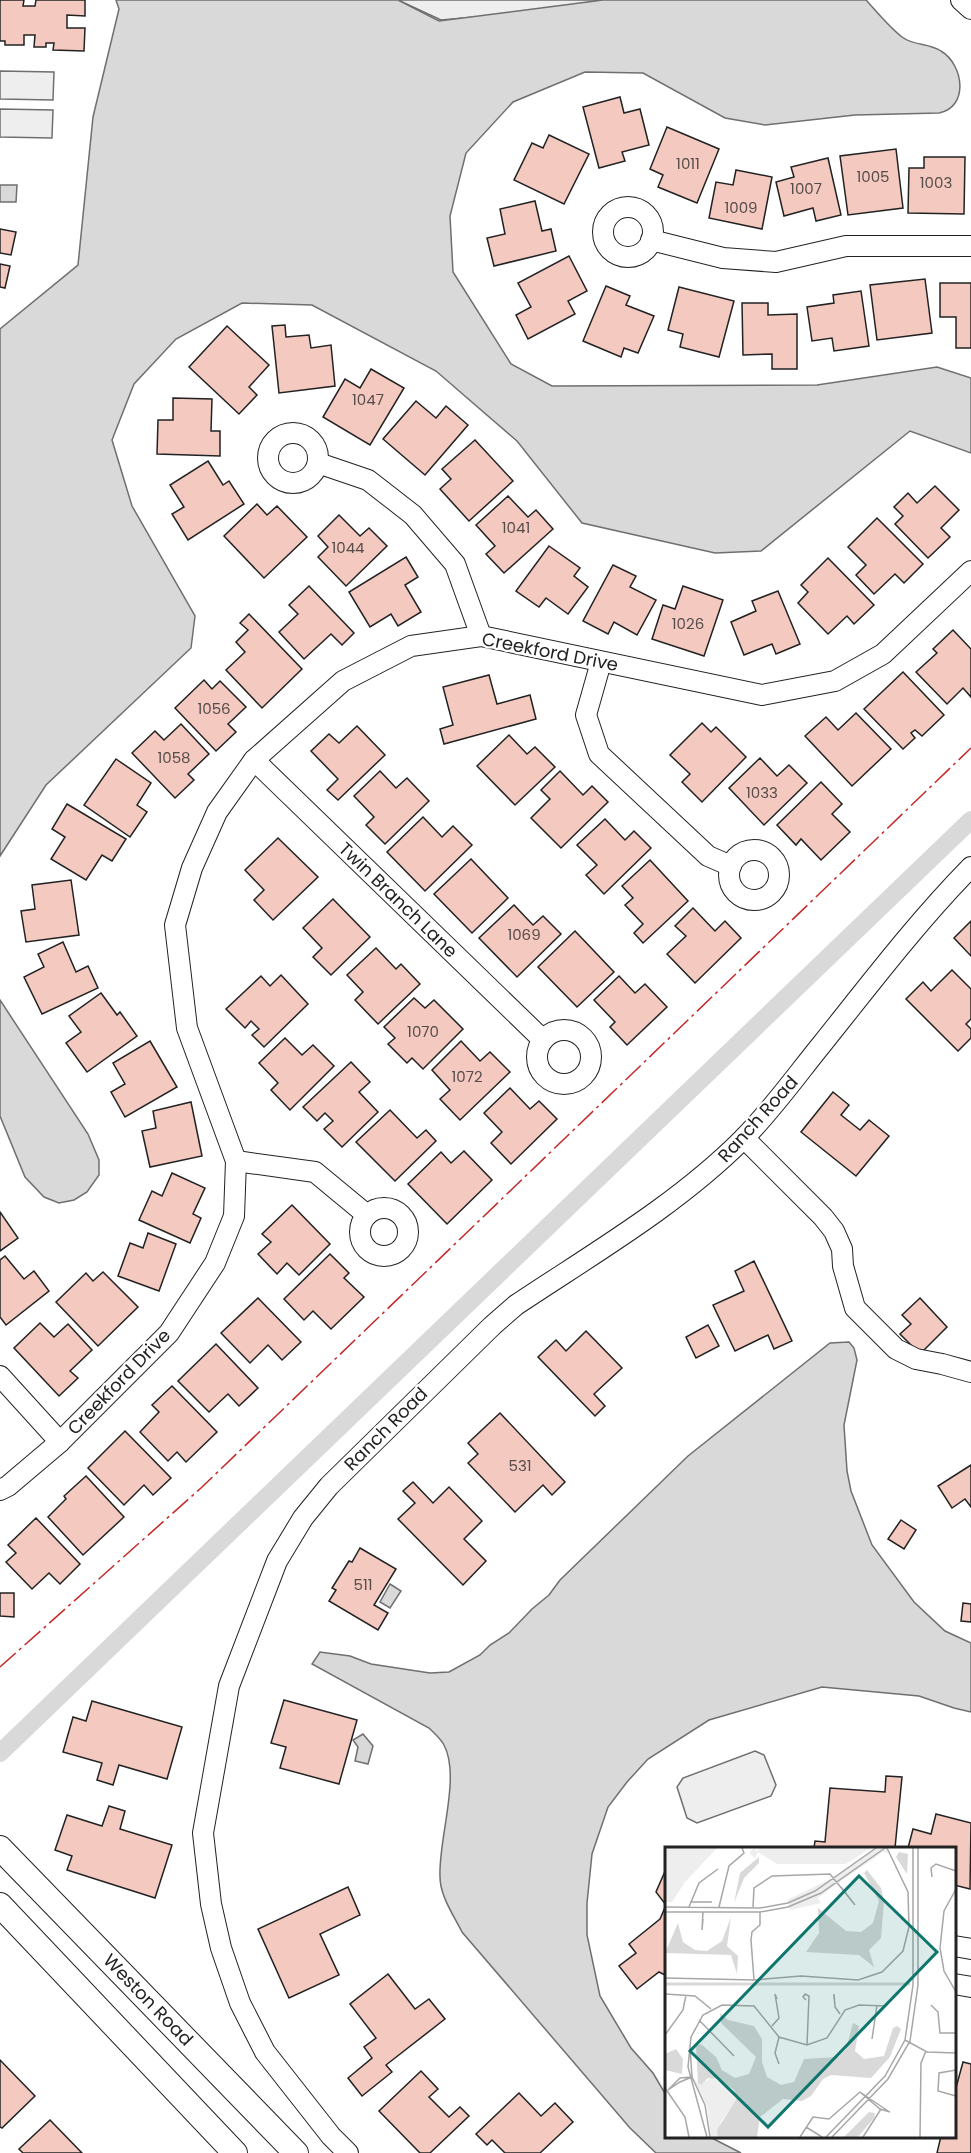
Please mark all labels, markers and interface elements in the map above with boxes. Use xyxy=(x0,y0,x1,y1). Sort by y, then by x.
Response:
house number: 1011 xyxy=(676,153,700,174)
house number: 1005 xyxy=(856,166,890,187)
house number: 1003 xyxy=(920,172,952,193)
house number: 1007 xyxy=(790,178,822,199)
house number: 1009 xyxy=(724,197,758,218)
house number: 1047 xyxy=(352,389,384,410)
house number: 1041 xyxy=(502,517,530,538)
house number: 1044 xyxy=(331,537,365,558)
house number: 1026 xyxy=(672,613,704,634)
street label: Creekford Drive xyxy=(480,626,620,677)
house number: 1056 xyxy=(197,698,231,719)
house number: 1058 xyxy=(157,747,191,768)
house number: 1033 xyxy=(746,782,778,803)
street label: Twin Branch Lane xyxy=(333,836,463,963)
house number: 1069 xyxy=(507,924,541,945)
house number: 1070 xyxy=(407,1021,439,1042)
house number: 1072 xyxy=(451,1066,483,1087)
street label: Ranch Road xyxy=(712,1070,803,1167)
street label: Creekford Drive xyxy=(62,1323,176,1440)
street label: Ranch Road xyxy=(338,1381,433,1476)
house number: 531 xyxy=(508,1455,532,1476)
house number: 511 xyxy=(353,1574,373,1595)
inset map xyxy=(665,1847,956,2138)
street label: Weston Road xyxy=(98,1948,199,2051)

